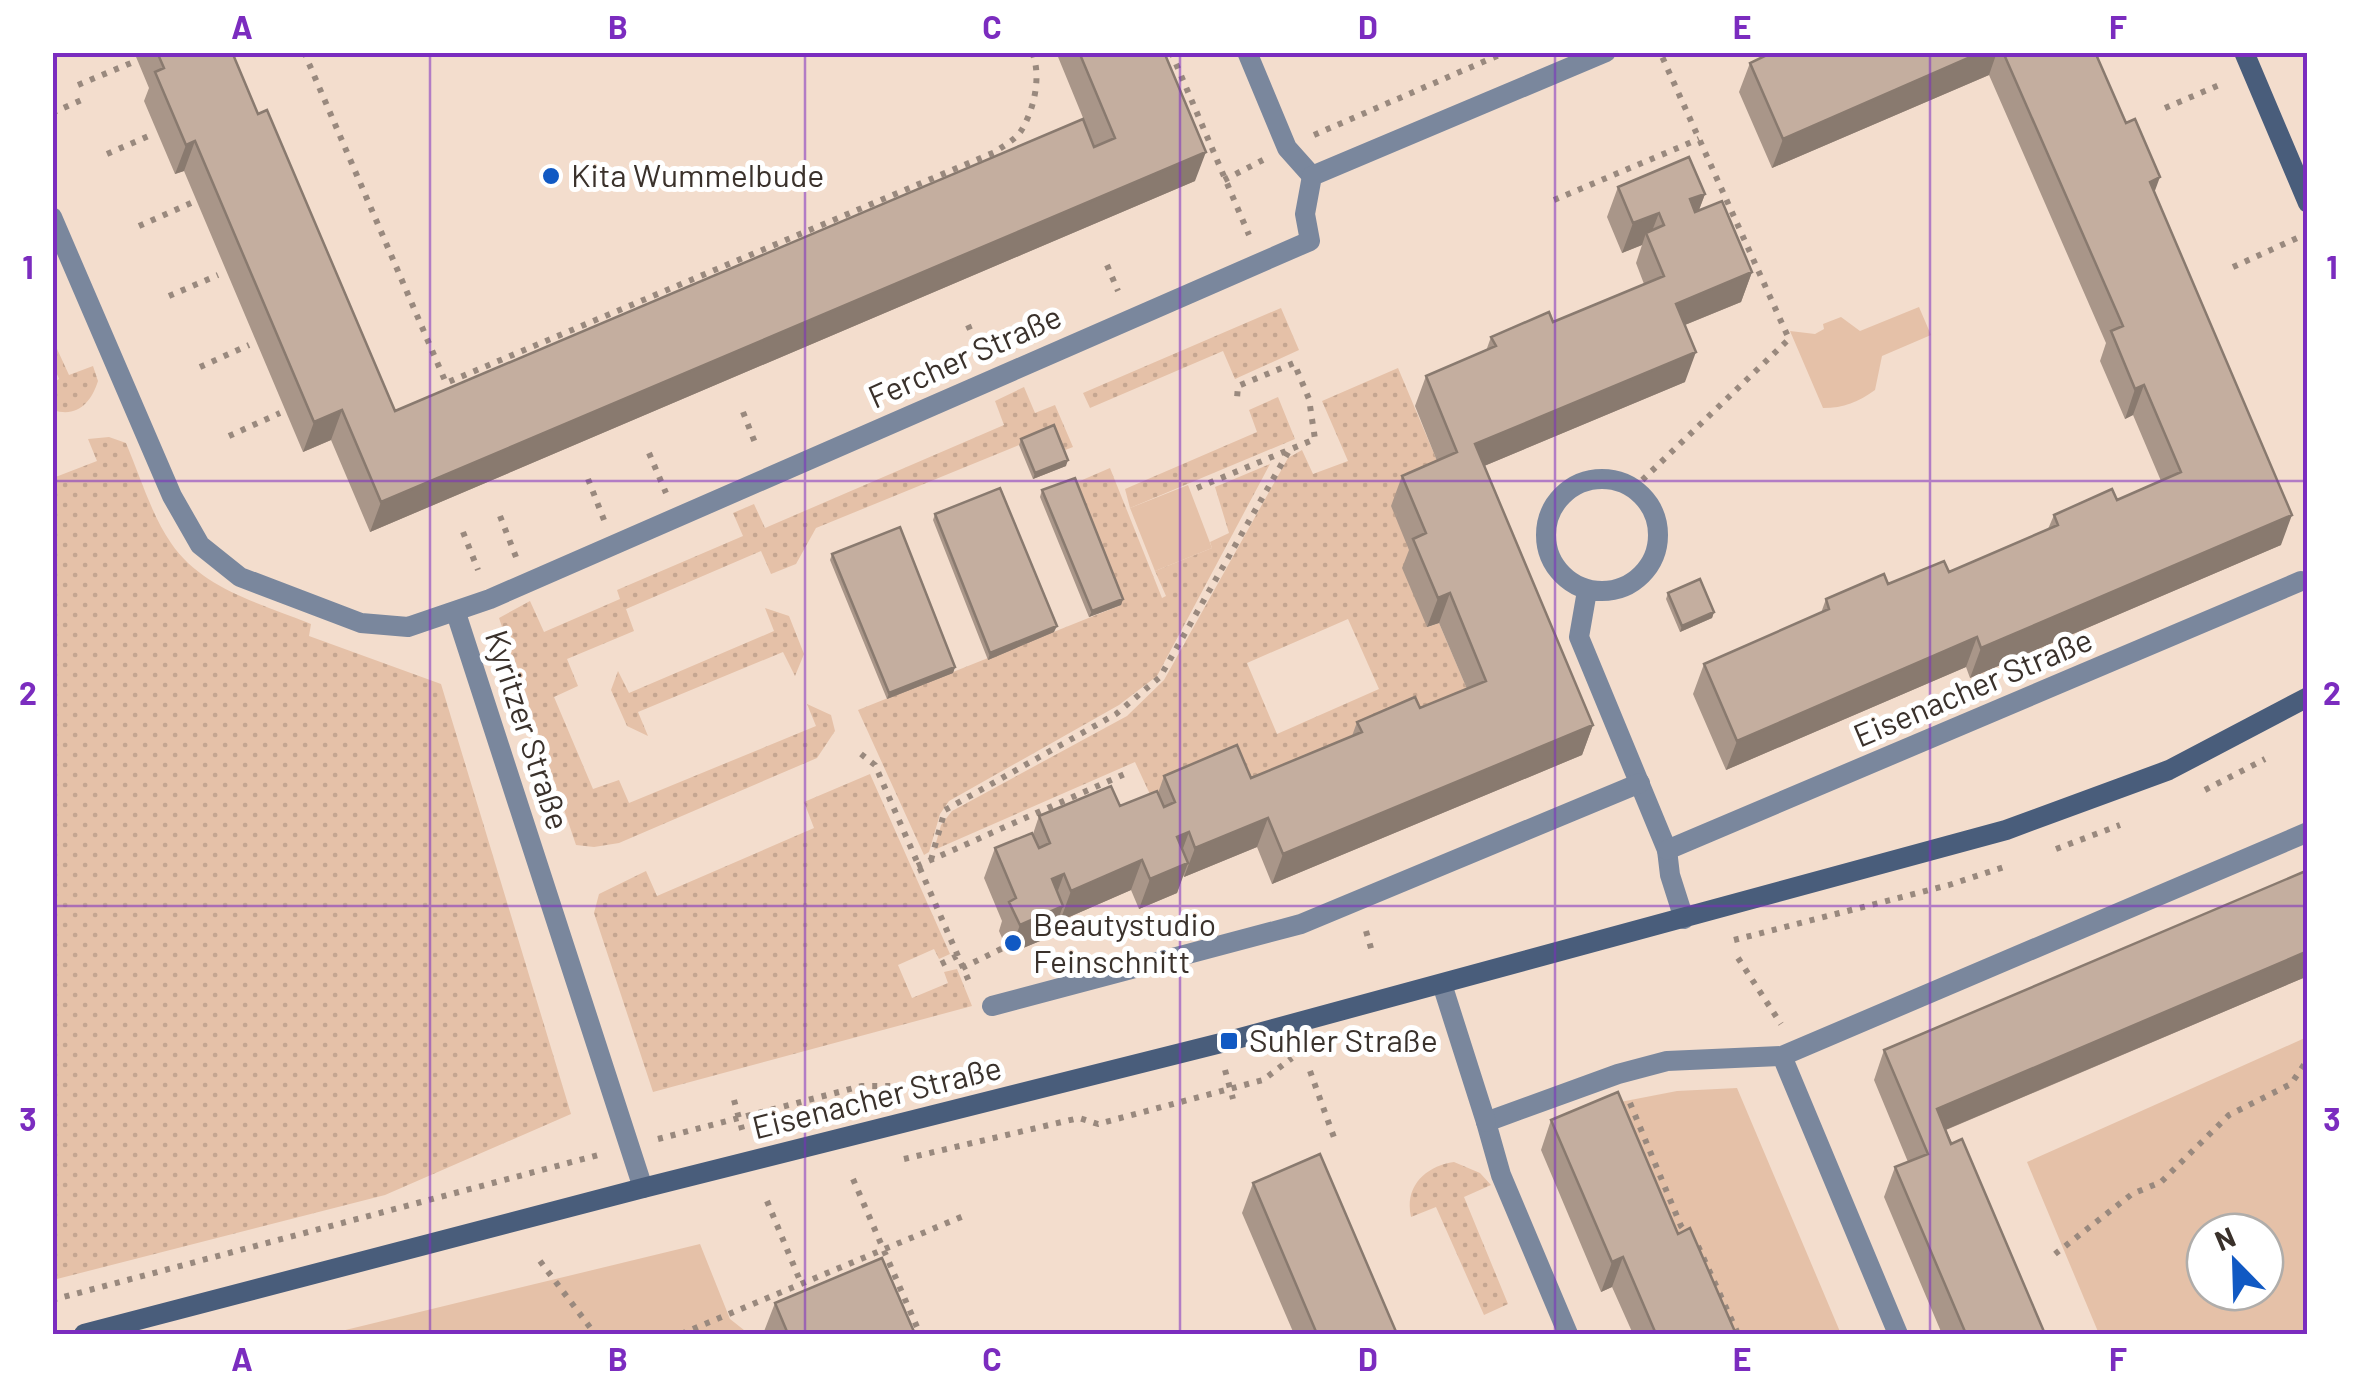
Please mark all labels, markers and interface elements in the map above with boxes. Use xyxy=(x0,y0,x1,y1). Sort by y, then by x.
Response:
text: A xyxy=(231,7,253,45)
text: B xyxy=(608,7,628,45)
text: C xyxy=(982,7,1002,45)
text: D xyxy=(1358,7,1378,45)
text: E xyxy=(1733,7,1751,45)
text: F xyxy=(2109,7,2127,45)
place label: Kita Wummelbude xyxy=(571,155,824,193)
marker: Kita Wummelbude xyxy=(540,165,562,187)
text: 1 xyxy=(22,247,34,285)
text: 1 xyxy=(2326,247,2338,285)
street label: Fercher Straße xyxy=(862,296,1067,415)
street label: Eisenacher Straße xyxy=(1847,619,2097,754)
street label: Kyritzer Straße xyxy=(479,625,579,834)
text: 2 xyxy=(19,673,37,711)
text: 2 xyxy=(2323,673,2341,711)
place label: Beautystudio Feinschnitt xyxy=(1033,904,1216,979)
marker: Beautystudio Feinschnitt xyxy=(1002,932,1024,954)
place label: Suhler Straße xyxy=(1249,1020,1438,1058)
marker: Suhler Straße xyxy=(1218,1030,1240,1052)
street label: Eisenacher Straße xyxy=(748,1047,1005,1145)
text: 3 xyxy=(19,1099,37,1137)
text: 3 xyxy=(2323,1099,2341,1137)
north arrow xyxy=(2185,1212,2285,1312)
text: N xyxy=(2210,1219,2240,1257)
text: A xyxy=(231,1339,253,1377)
text: B xyxy=(608,1339,628,1377)
text: C xyxy=(982,1339,1002,1377)
text: D xyxy=(1358,1339,1378,1377)
text: E xyxy=(1733,1339,1751,1377)
text: F xyxy=(2109,1339,2127,1377)

